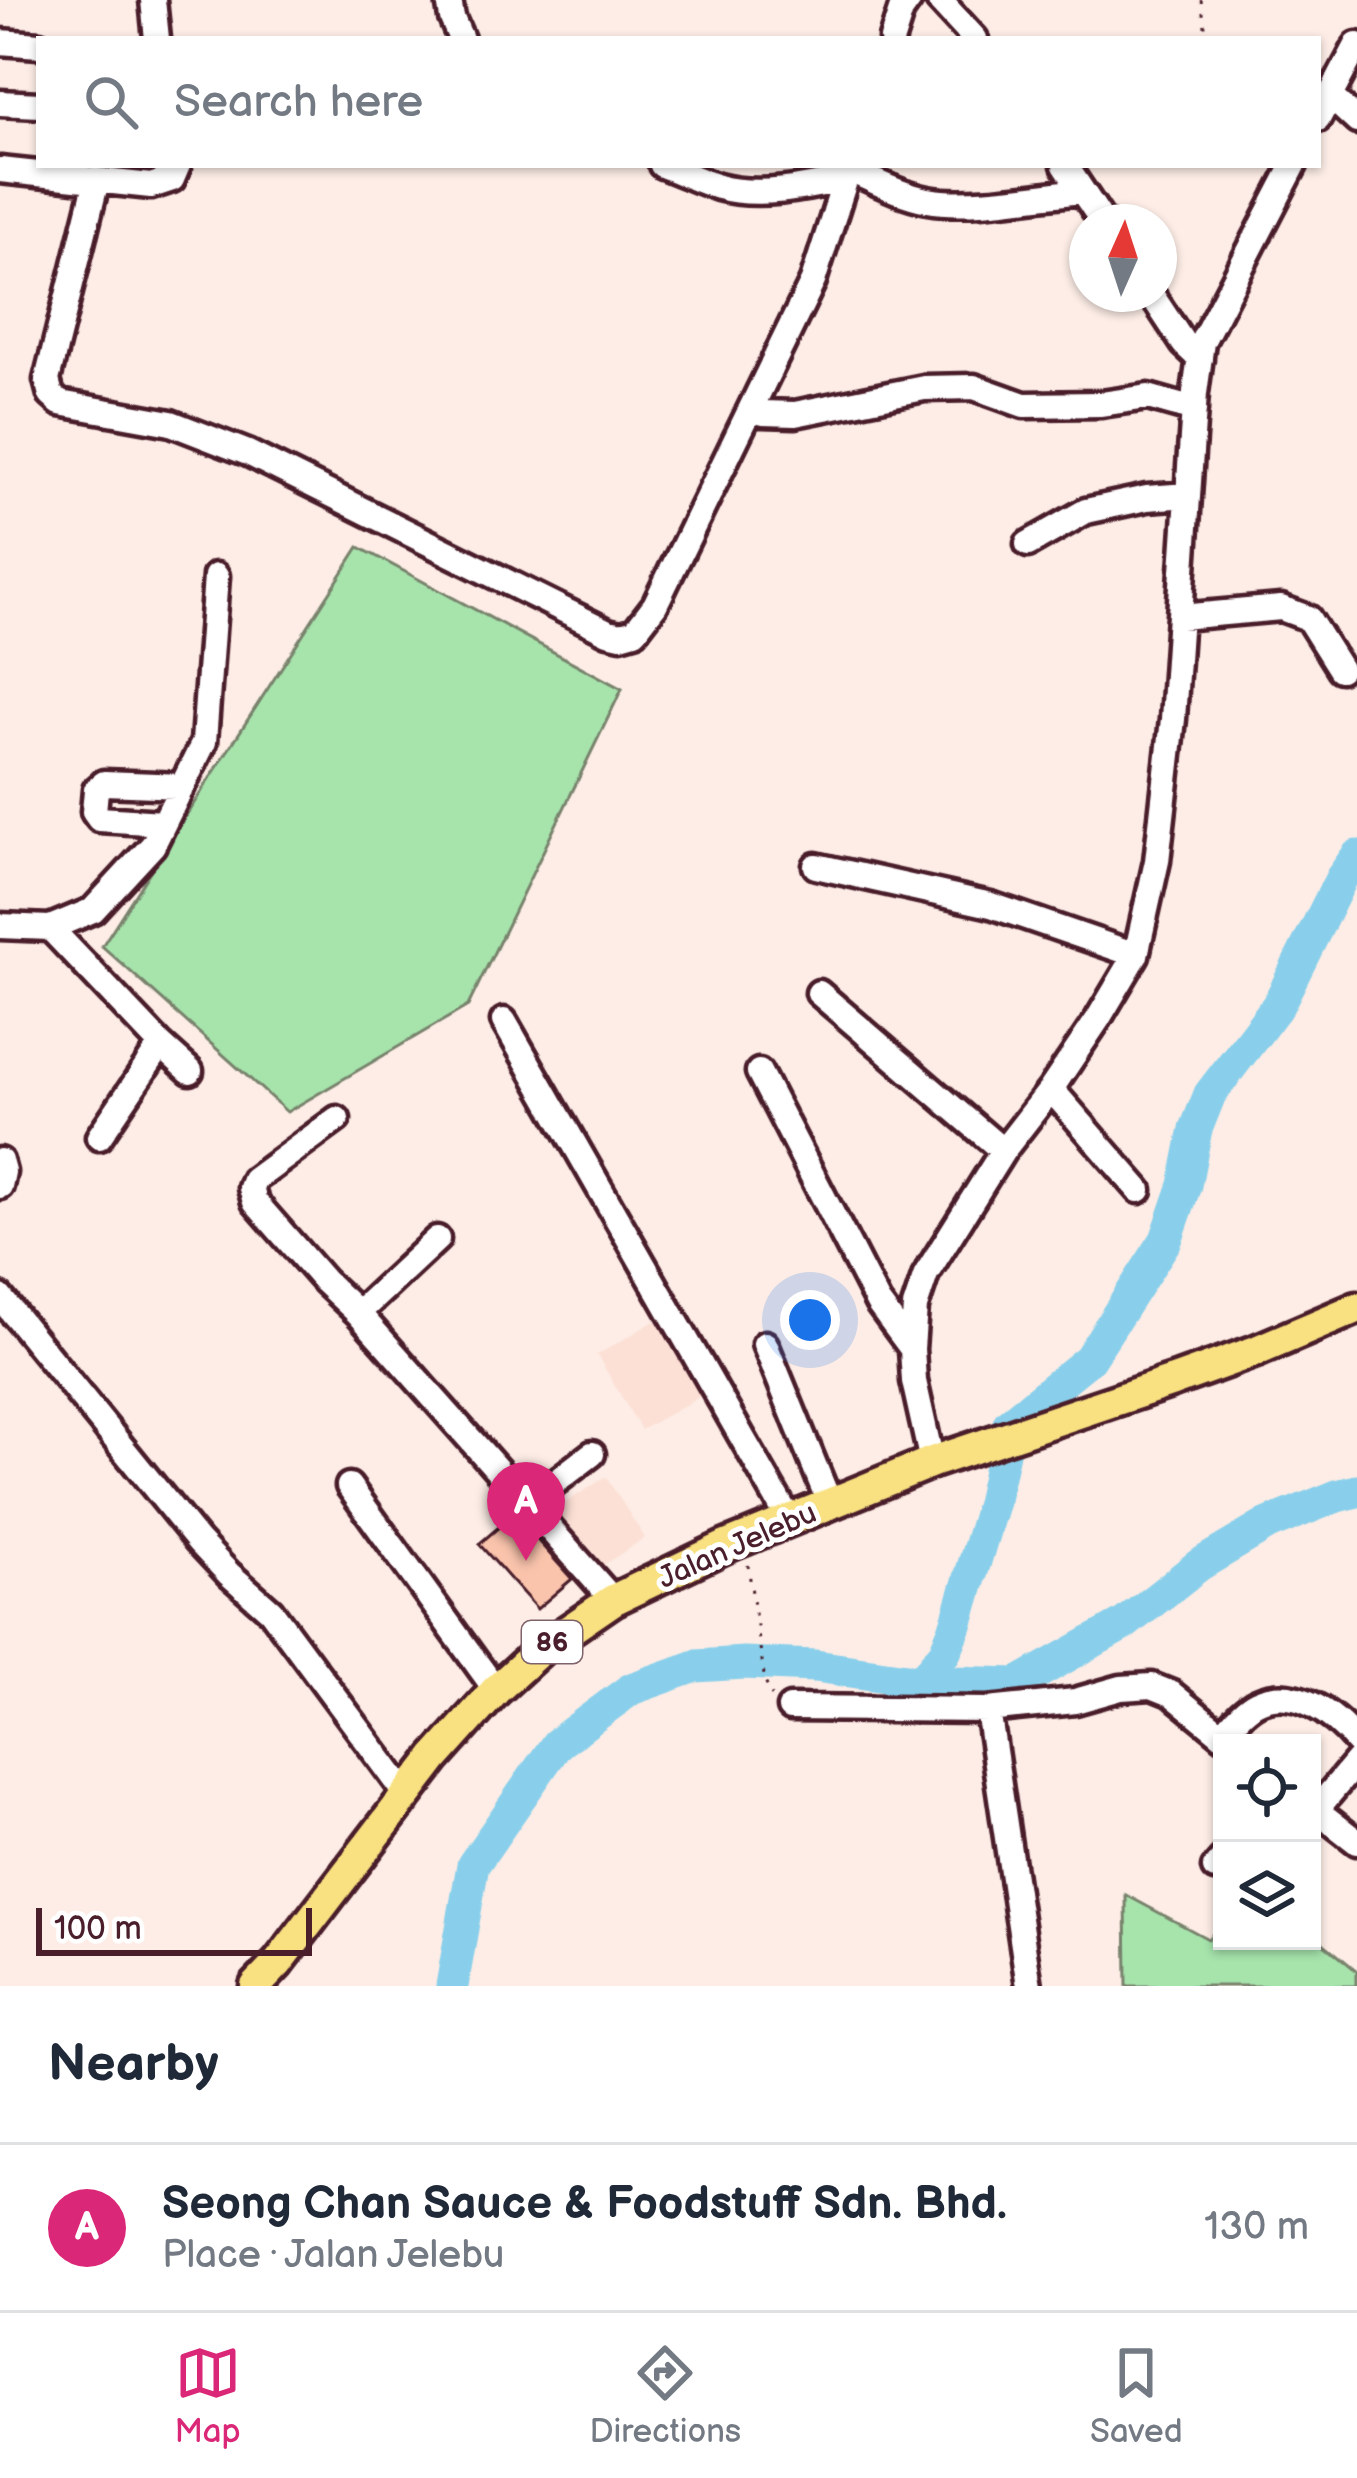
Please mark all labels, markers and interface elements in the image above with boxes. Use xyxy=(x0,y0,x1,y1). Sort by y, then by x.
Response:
search box xyxy=(36,36,1321,168)
icon: search xyxy=(78,69,144,135)
text: Search here xyxy=(174,75,423,130)
north arrow xyxy=(1069,204,1177,312)
your location xyxy=(780,1290,840,1350)
pin: A xyxy=(487,1462,565,1561)
street label: Jalan Jelebu xyxy=(653,1495,822,1597)
road number: 86 xyxy=(522,1621,582,1663)
map controls xyxy=(1213,1734,1321,1950)
button: locate xyxy=(1213,1734,1321,1842)
button: layers xyxy=(1213,1842,1321,1950)
scale bar xyxy=(36,1902,312,1955)
text: 100 m xyxy=(54,1909,142,1949)
text: Nearby xyxy=(48,2034,219,2095)
text: Seong Chan Sauce & Foodstuff Sdn. Bhd. xyxy=(162,2177,1007,2232)
text: A xyxy=(75,2204,99,2251)
text: 130 m xyxy=(1204,2204,1309,2251)
text: Place · Jalan Jelebu xyxy=(162,2232,504,2279)
tab: Map xyxy=(174,2340,241,2452)
tab: Directions xyxy=(589,2340,741,2452)
tab: Saved xyxy=(1090,2340,1183,2452)

